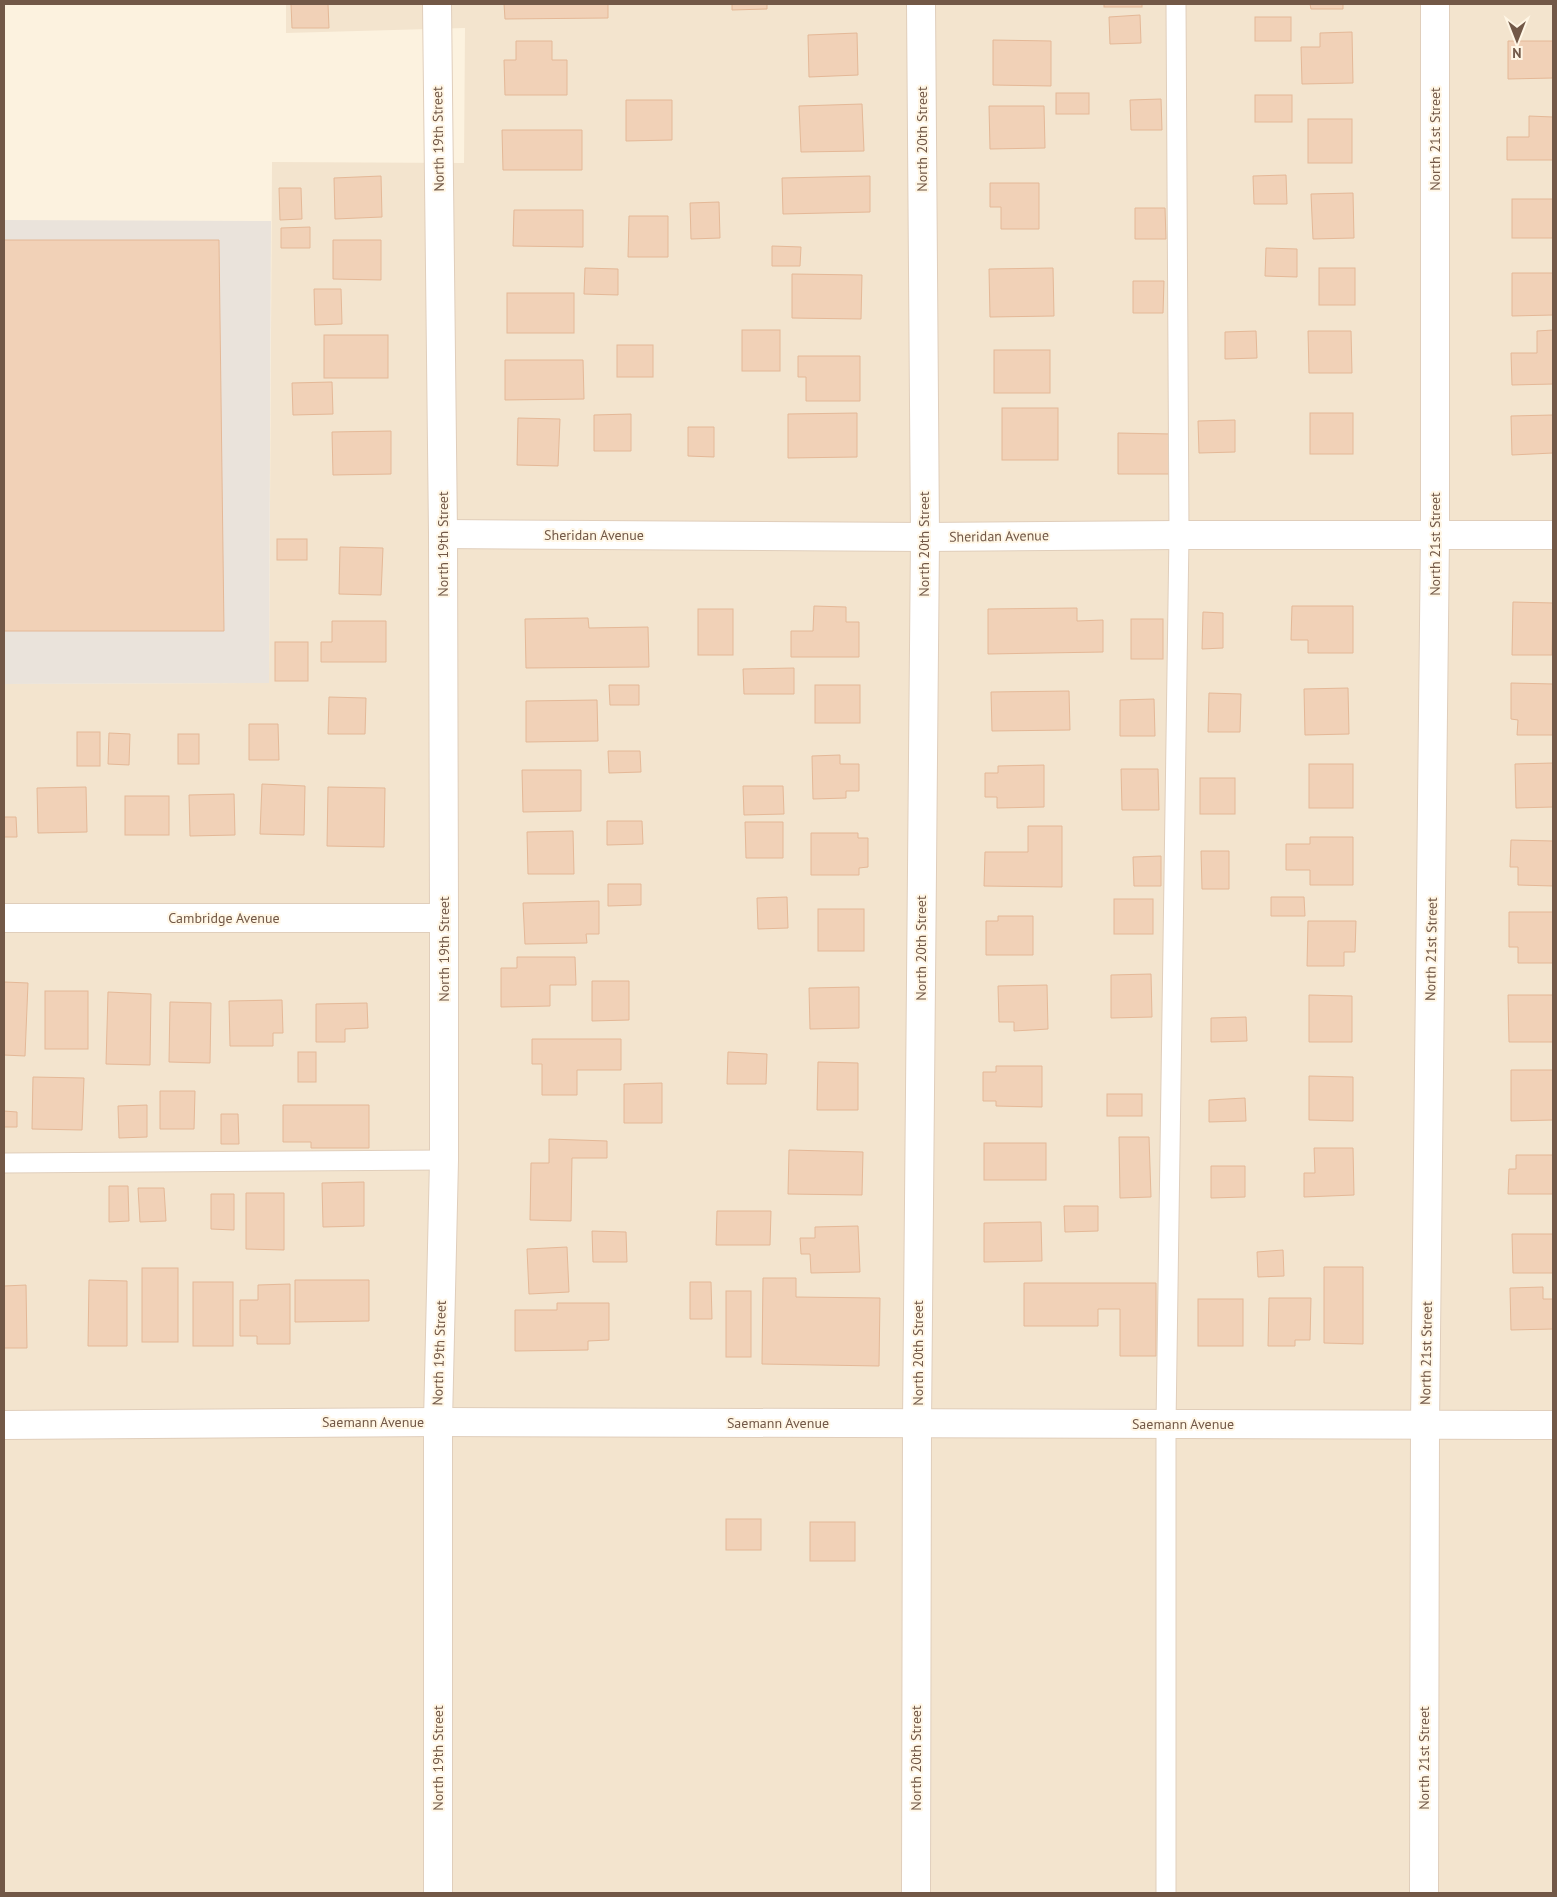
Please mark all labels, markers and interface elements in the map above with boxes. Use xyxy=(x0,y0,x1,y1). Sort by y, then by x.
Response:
north arrow xyxy=(1492,15,1542,65)
text: N xyxy=(1512,44,1522,62)
street label: North 19th Street xyxy=(428,86,448,192)
street label: North 20th Street xyxy=(913,86,931,192)
street label: North 21st Street xyxy=(1426,87,1444,191)
street label: North 19th Street xyxy=(434,491,452,597)
street label: North 20th Street xyxy=(915,491,933,597)
street label: North 21st Street xyxy=(1426,492,1444,596)
street label: Sheridan Avenue xyxy=(544,526,644,544)
street label: Sheridan Avenue xyxy=(949,526,1049,546)
street label: North 20th Street xyxy=(912,895,930,1001)
street label: North 19th Street xyxy=(435,896,453,1002)
street label: North 21st Street xyxy=(1421,897,1441,1001)
street label: Cambridge Avenue xyxy=(168,909,280,927)
street label: North 19th Street xyxy=(428,1300,450,1406)
street label: North 20th Street xyxy=(909,1300,927,1406)
street label: North 21st Street xyxy=(1416,1301,1436,1405)
street label: Saemann Avenue xyxy=(322,1413,424,1431)
street label: Saemann Avenue xyxy=(727,1414,829,1432)
street label: Saemann Avenue xyxy=(1132,1415,1234,1433)
street label: North 19th Street xyxy=(429,1705,447,1811)
street label: North 20th Street xyxy=(907,1705,925,1811)
street label: North 21st Street xyxy=(1415,1706,1433,1810)

